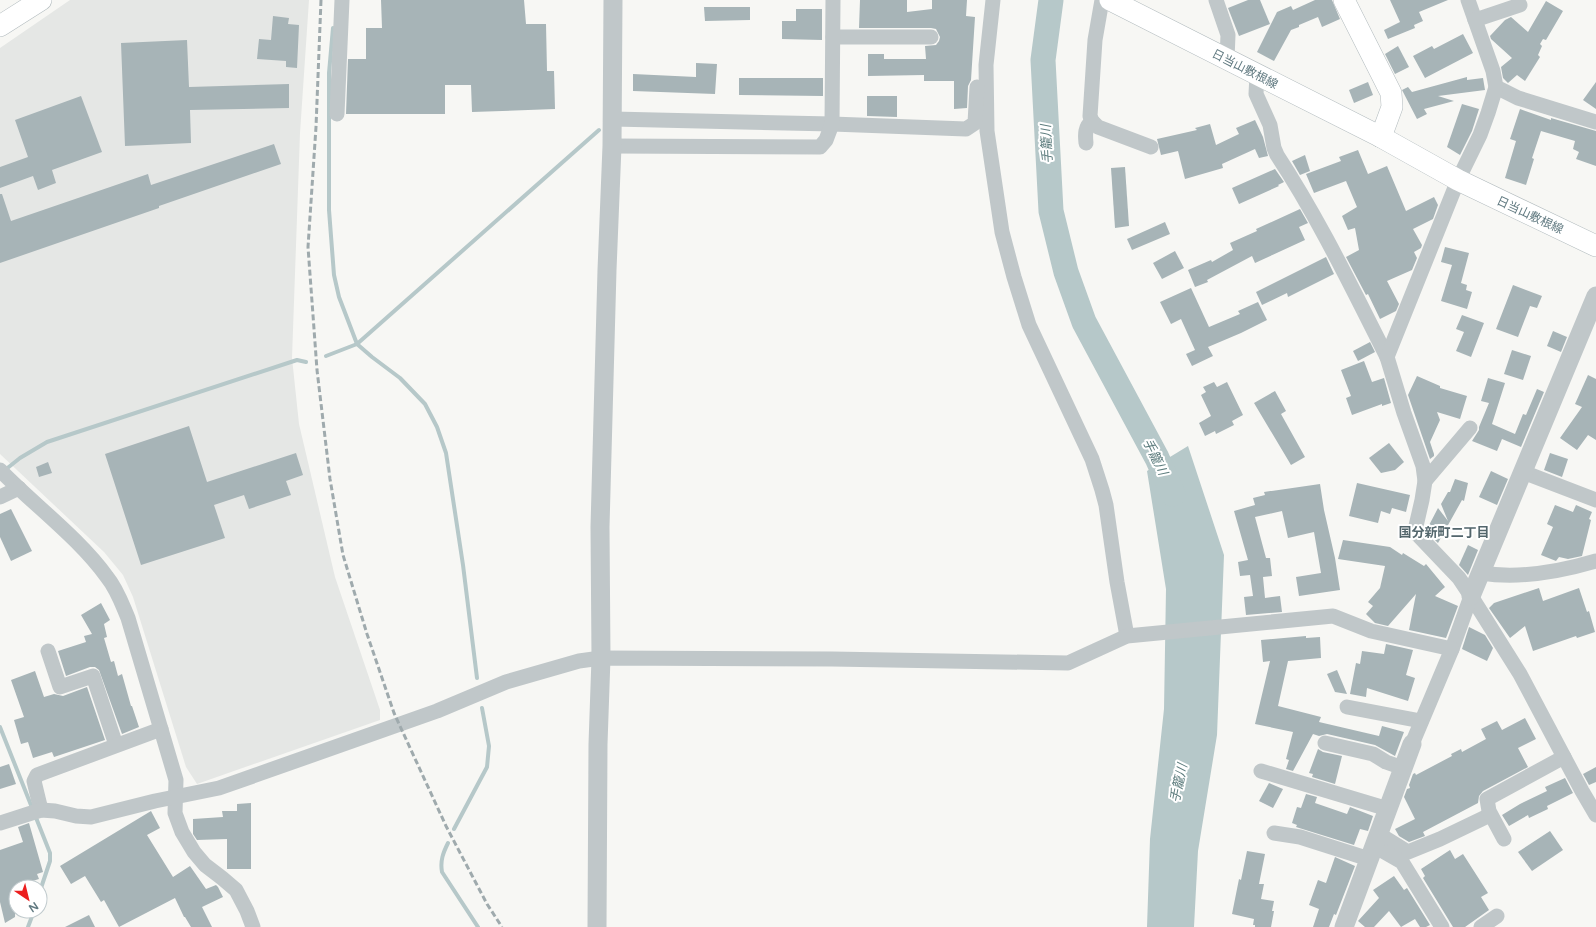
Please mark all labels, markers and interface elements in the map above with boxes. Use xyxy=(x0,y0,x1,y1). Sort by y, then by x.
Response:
street label: 日当山敷根線 xyxy=(1210,46,1280,92)
water label: 手籠川 xyxy=(1038,122,1056,164)
street label: 日当山敷根線 xyxy=(1494,193,1566,237)
water label: 手籠川 xyxy=(1139,436,1172,480)
district label: 国分新町二丁目 xyxy=(1398,525,1490,541)
water label: 手籠川 xyxy=(1167,760,1191,804)
north arrow xyxy=(8,879,48,919)
text: N xyxy=(26,899,41,915)

